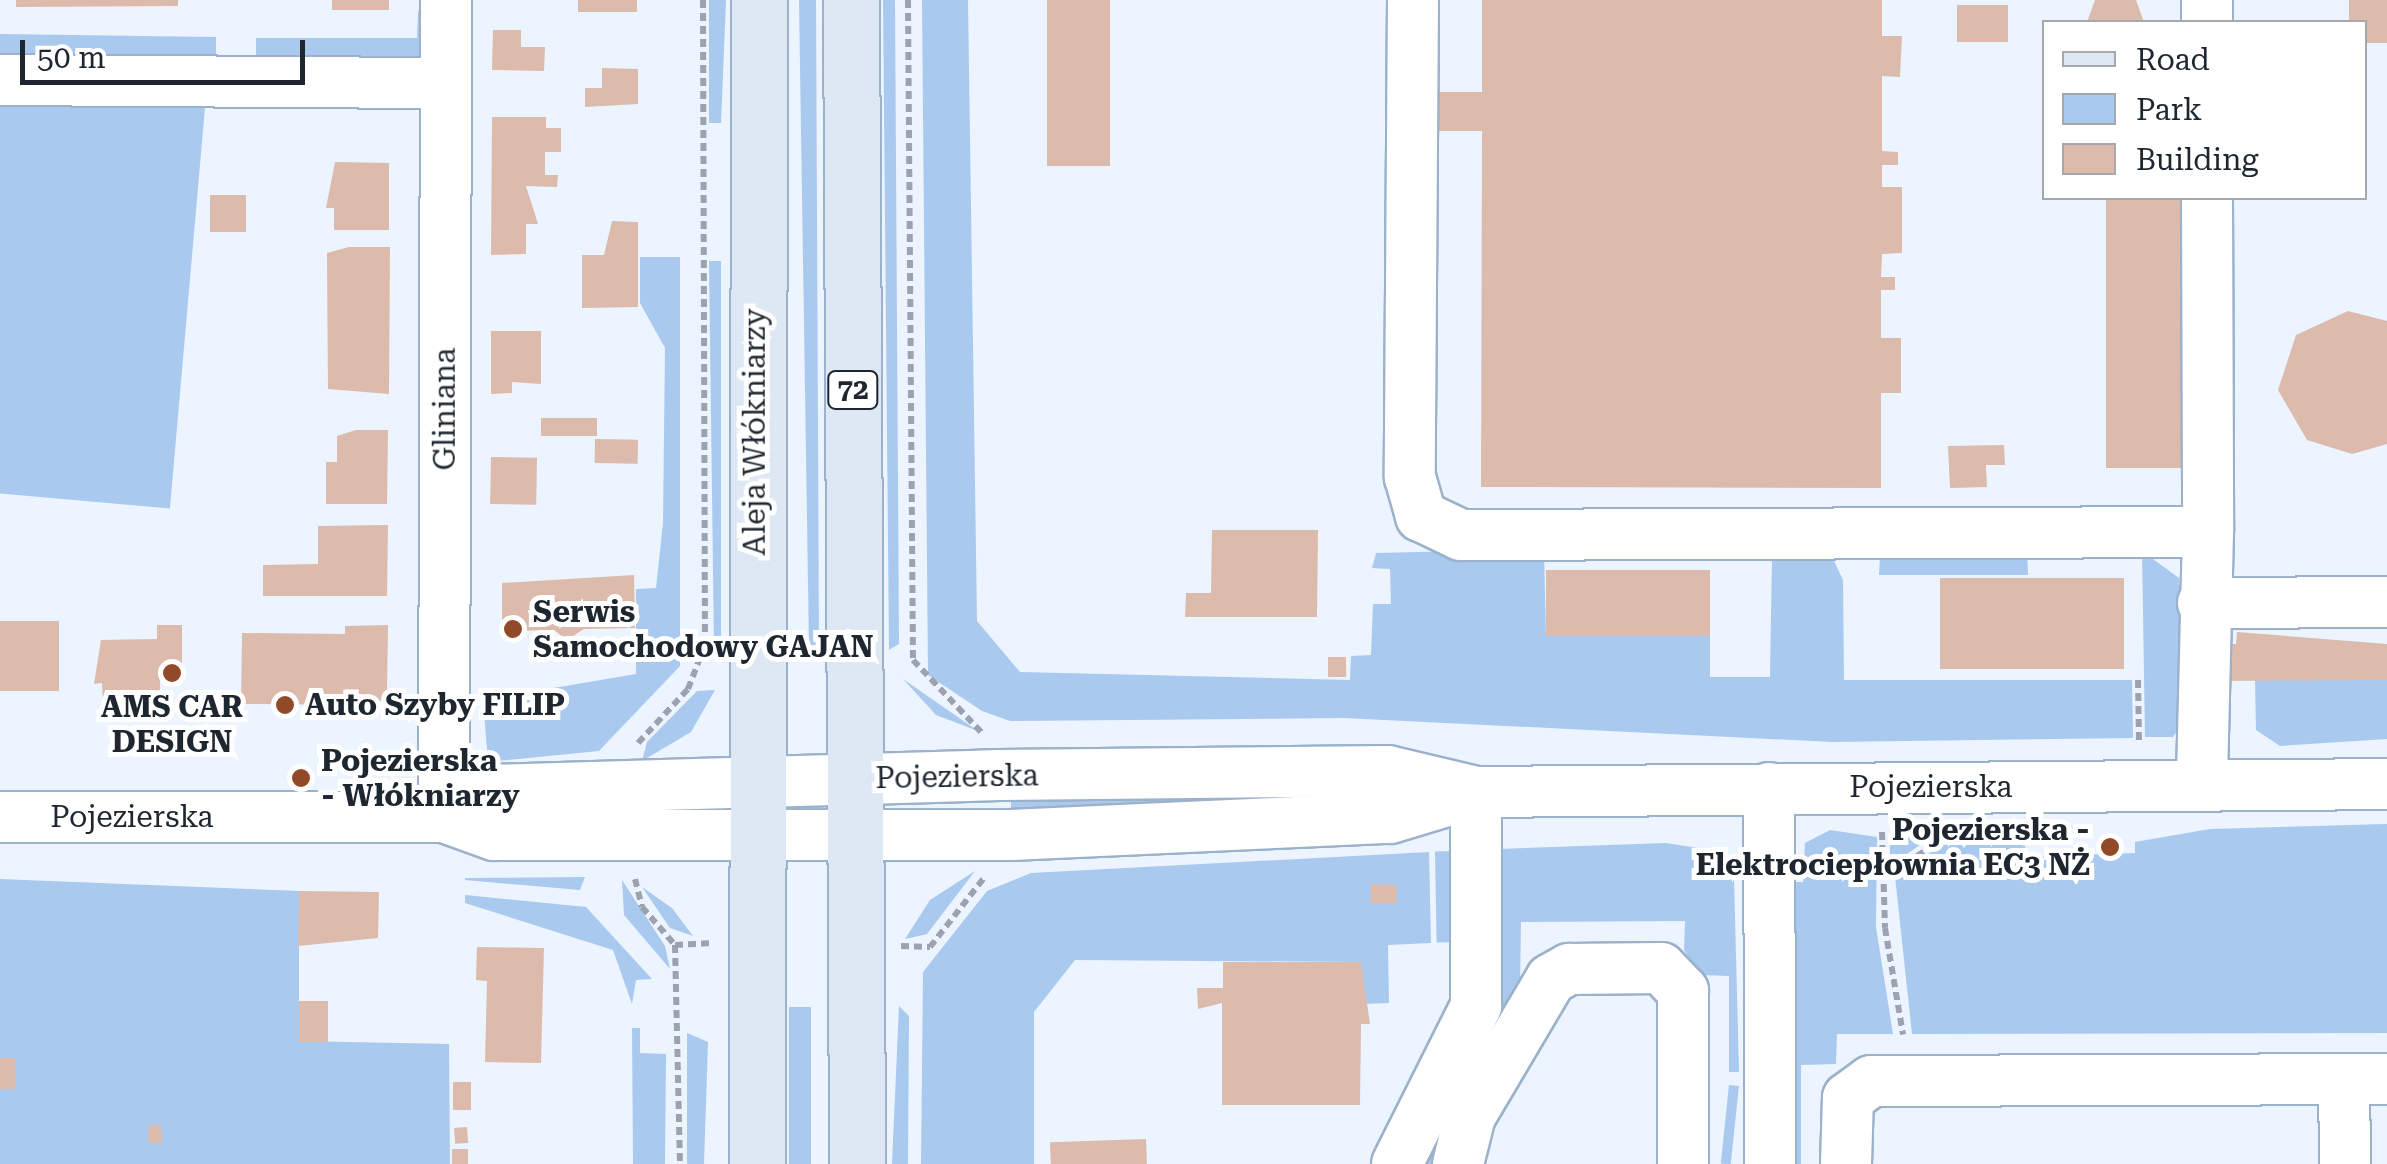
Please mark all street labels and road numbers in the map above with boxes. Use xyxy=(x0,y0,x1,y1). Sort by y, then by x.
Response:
street label: Aleja Włókniarzy xyxy=(737,308,773,556)
street label: Gliniana xyxy=(427,348,463,470)
road number: 72 xyxy=(826,367,880,413)
street label: Pojezierska xyxy=(875,758,1039,796)
street label: Pojezierska xyxy=(1849,769,2013,805)
street label: Pojezierska xyxy=(50,799,214,835)

